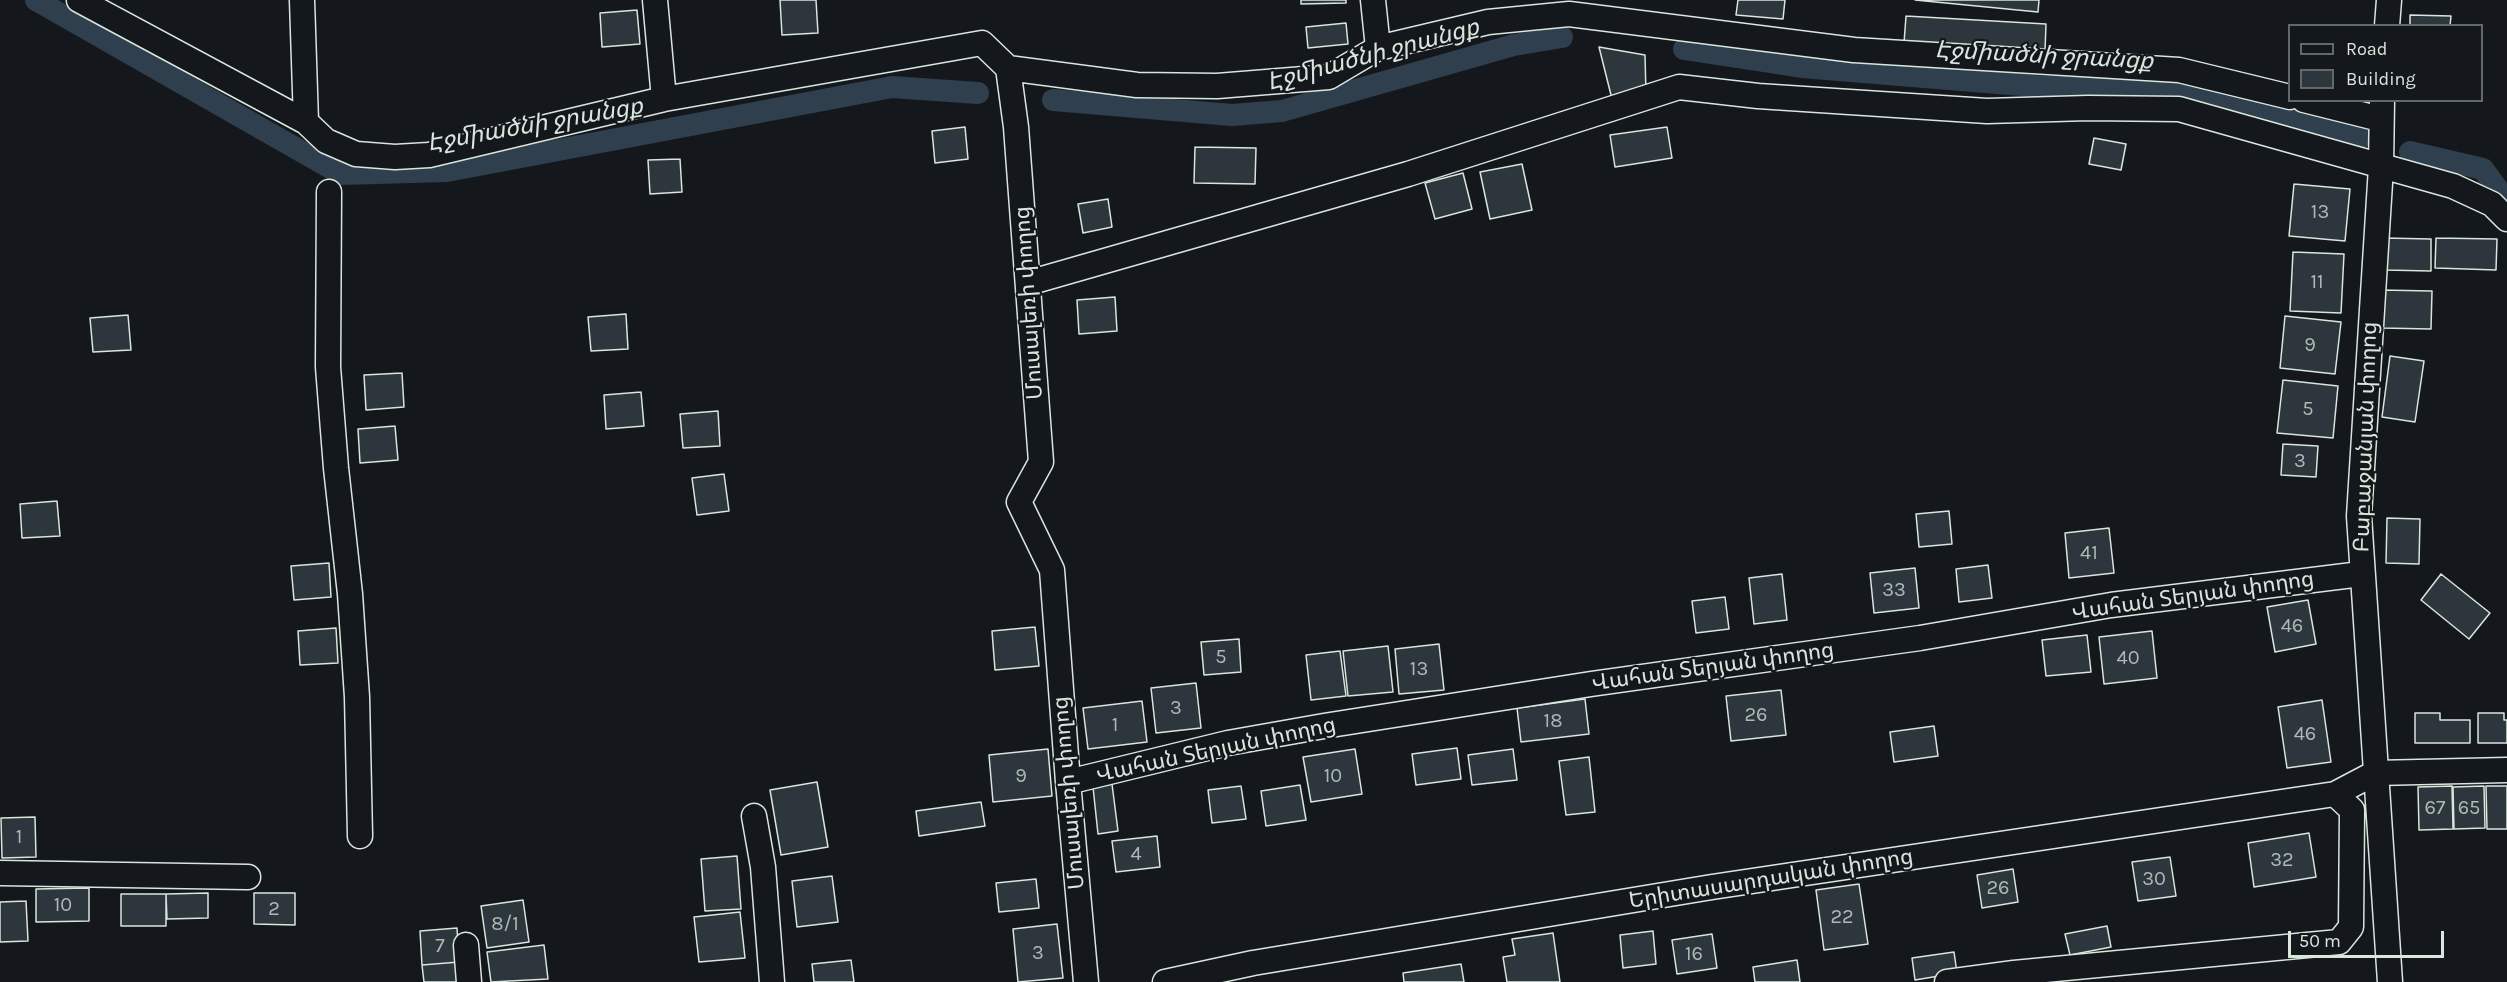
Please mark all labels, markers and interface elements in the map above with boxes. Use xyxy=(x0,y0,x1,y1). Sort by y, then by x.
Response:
water label: Էջմիածնի ջրանցք xyxy=(1264,13,1482,97)
legend xyxy=(2288,24,2483,102)
water label: Էջմիածնի ջրանցք xyxy=(1934,36,2154,76)
text: Road xyxy=(2346,38,2387,60)
text: Building xyxy=(2346,68,2416,90)
water label: Էջմիածնի ջրանցք xyxy=(425,92,645,158)
house number: 13 xyxy=(2311,200,2329,224)
street label: Մուսալեռի փողոց xyxy=(1009,205,1049,401)
house number: 11 xyxy=(2310,270,2324,294)
street label: Բաբաջանյան փողոց xyxy=(2349,321,2383,553)
house number: 9 xyxy=(2304,333,2316,357)
house number: 5 xyxy=(2302,397,2314,421)
house number: 3 xyxy=(2294,449,2306,473)
house number: 41 xyxy=(2080,541,2098,565)
street label: Վահան Տերյան փողոց xyxy=(2070,566,2316,626)
house number: 33 xyxy=(1882,578,1906,602)
house number: 46 xyxy=(2281,614,2303,638)
street label: Վահան Տերյան փողոց xyxy=(1590,637,1836,697)
house number: 5 xyxy=(1215,645,1227,669)
house number: 40 xyxy=(2116,646,2140,670)
house number: 13 xyxy=(1410,657,1428,681)
street label: Մուսալեռի փողոց xyxy=(1047,695,1091,891)
house number: 3 xyxy=(1170,696,1182,720)
house number: 26 xyxy=(1744,703,1768,727)
house number: 18 xyxy=(1544,709,1562,733)
street label: Վահան Տերյան փողոց xyxy=(1094,712,1338,788)
house number: 1 xyxy=(1112,713,1118,737)
house number: 46 xyxy=(2294,722,2316,746)
house number: 9 xyxy=(1015,764,1027,788)
house number: 10 xyxy=(1324,764,1342,788)
house number: 67 xyxy=(2425,796,2445,820)
house number: 65 xyxy=(2458,796,2480,820)
house number: 1 xyxy=(16,825,22,849)
house number: 4 xyxy=(1130,842,1142,866)
street label: Երիտասարդական փողոց xyxy=(1627,843,1915,915)
house number: 32 xyxy=(2270,848,2294,872)
house number: 30 xyxy=(2142,867,2166,891)
house number: 26 xyxy=(1986,876,2010,900)
house number: 10 xyxy=(54,893,72,917)
house number: 2 xyxy=(268,897,280,921)
house number: 22 xyxy=(1830,905,1854,929)
house number: 8/1 xyxy=(491,912,519,936)
scale bar xyxy=(2291,919,2447,957)
text: 50 m xyxy=(2299,930,2341,952)
house number: 7 xyxy=(435,934,445,958)
house number: 3 xyxy=(1032,941,1044,965)
house number: 16 xyxy=(1685,942,1703,966)

